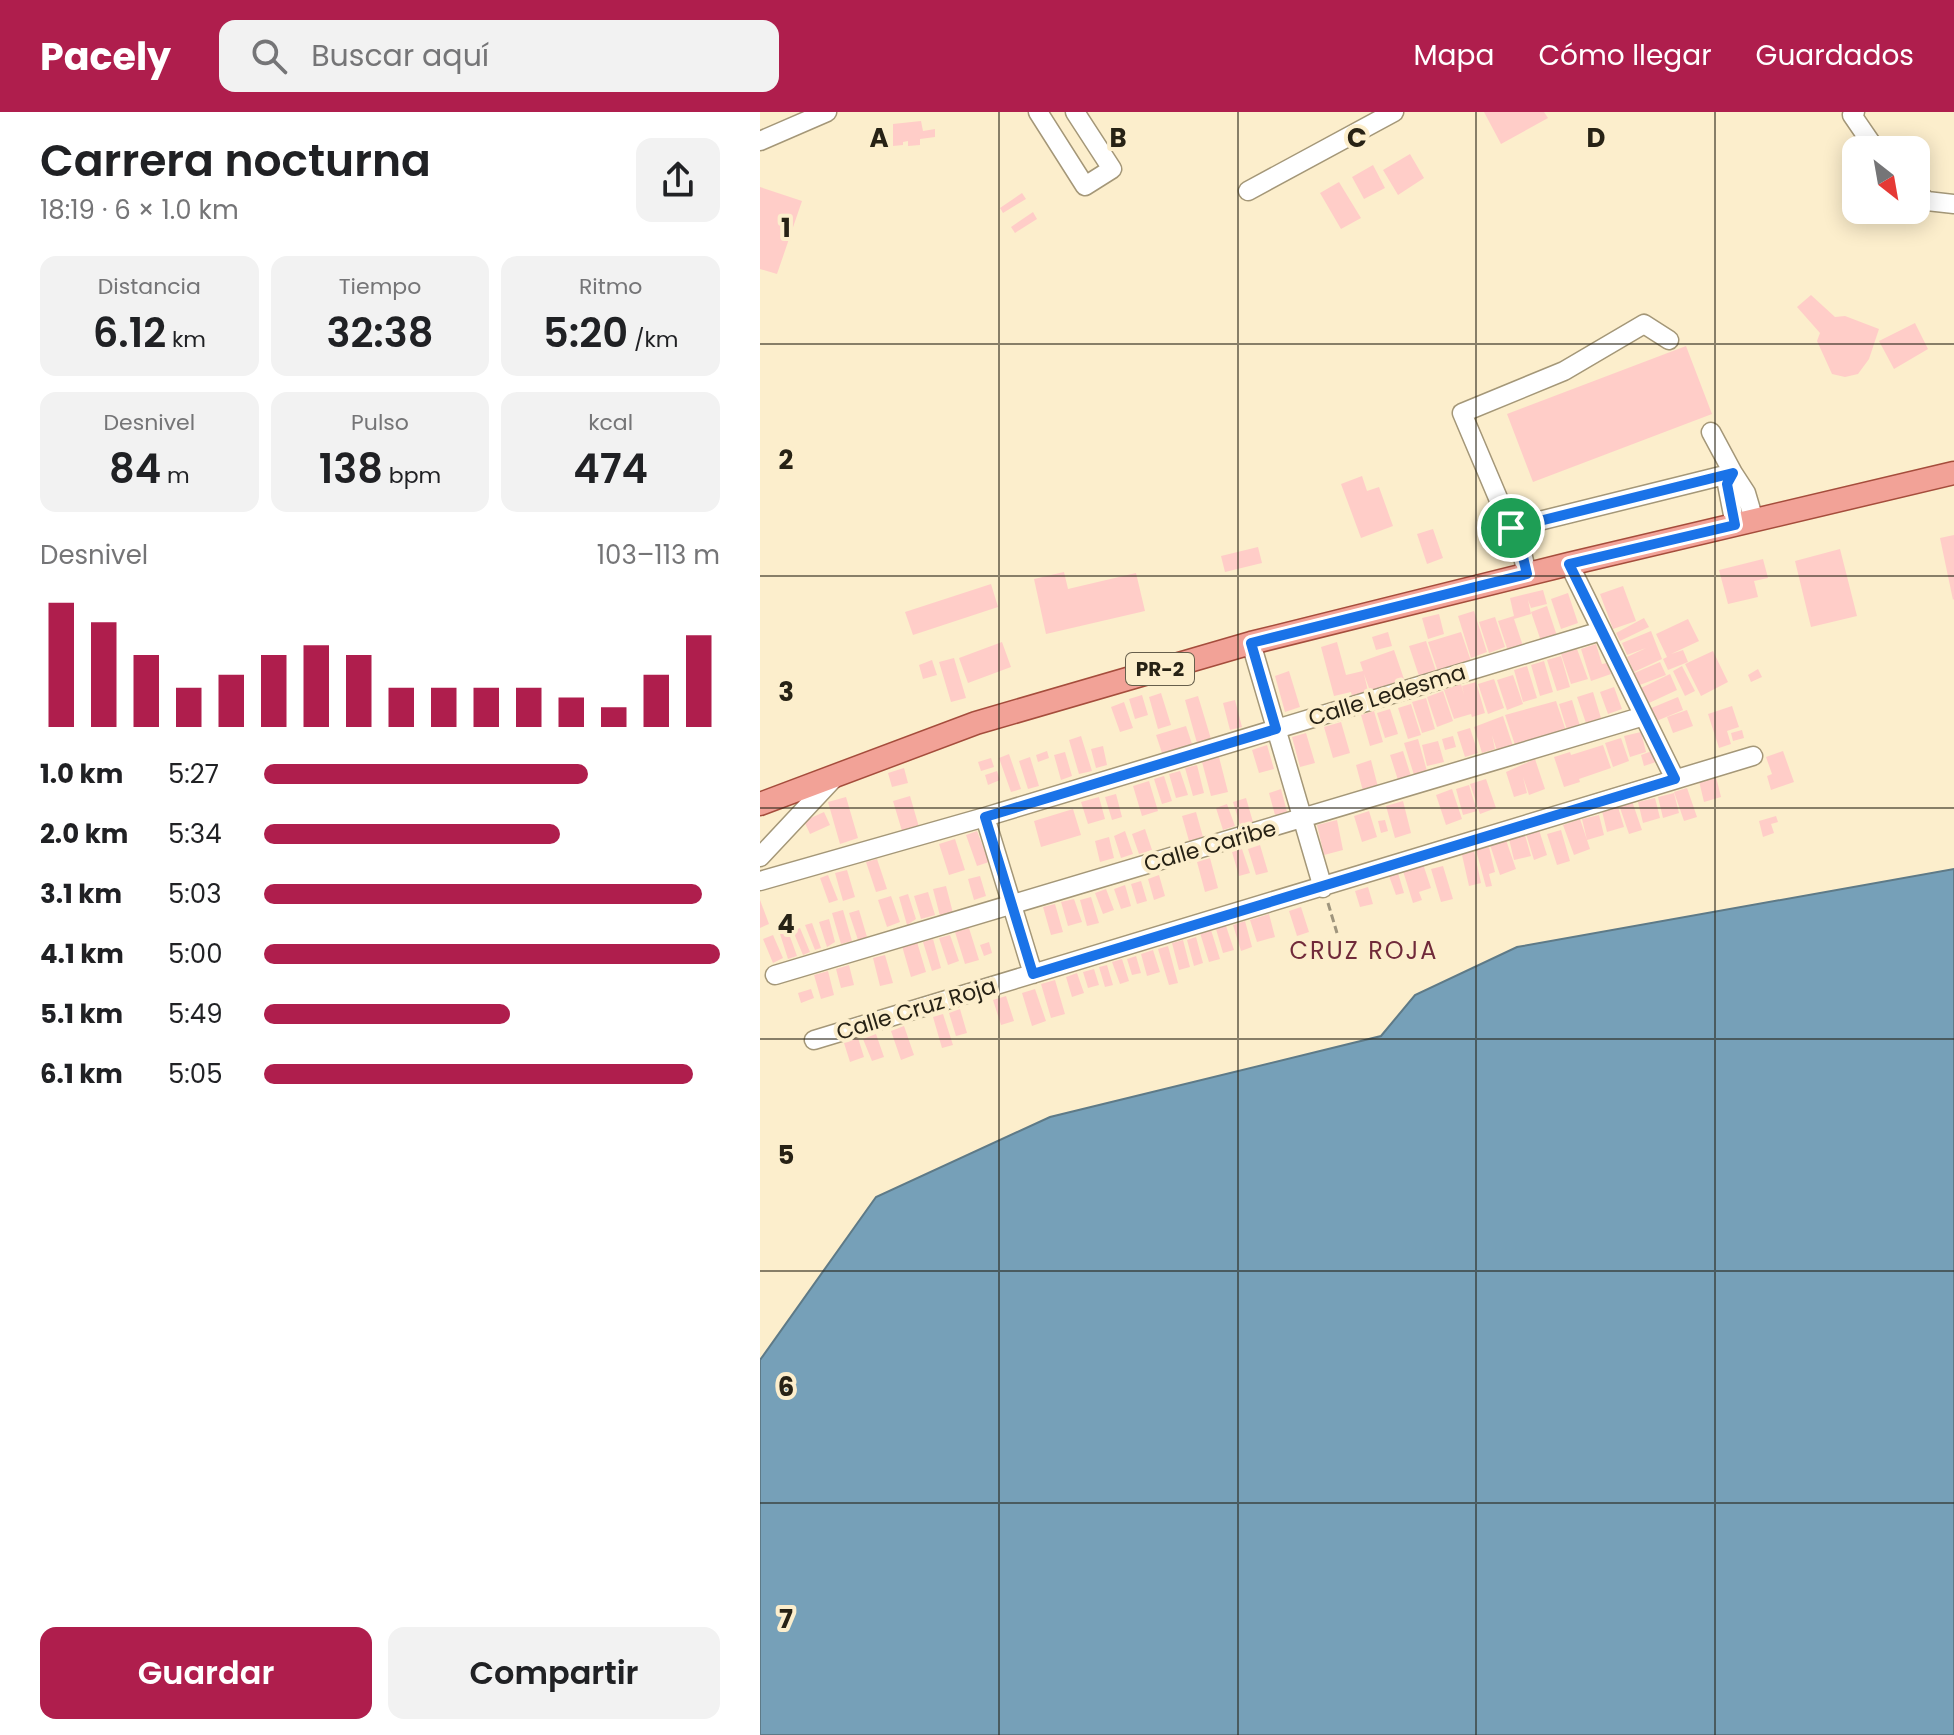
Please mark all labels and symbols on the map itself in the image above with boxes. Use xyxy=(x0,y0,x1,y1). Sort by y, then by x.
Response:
text: A xyxy=(869,120,889,156)
text: B xyxy=(1109,120,1127,156)
text: C xyxy=(1347,120,1367,156)
text: D xyxy=(1587,120,1606,156)
north arrow xyxy=(1842,136,1930,224)
text: 1 xyxy=(781,210,791,246)
text: 2 xyxy=(779,442,794,478)
pin xyxy=(1477,494,1545,562)
road number: PR-2 xyxy=(1126,653,1194,685)
street label: Calle Ledesma xyxy=(1305,656,1469,734)
text: 3 xyxy=(778,674,794,710)
street label: Calle Caribe xyxy=(1140,812,1280,880)
text: 4 xyxy=(777,906,795,942)
district label: CRUZ ROJA xyxy=(1289,934,1439,967)
street label: Calle Cruz Roja xyxy=(833,970,999,1048)
text: 5 xyxy=(778,1137,794,1173)
text: 6 xyxy=(778,1369,794,1405)
text: 7 xyxy=(779,1601,793,1637)

